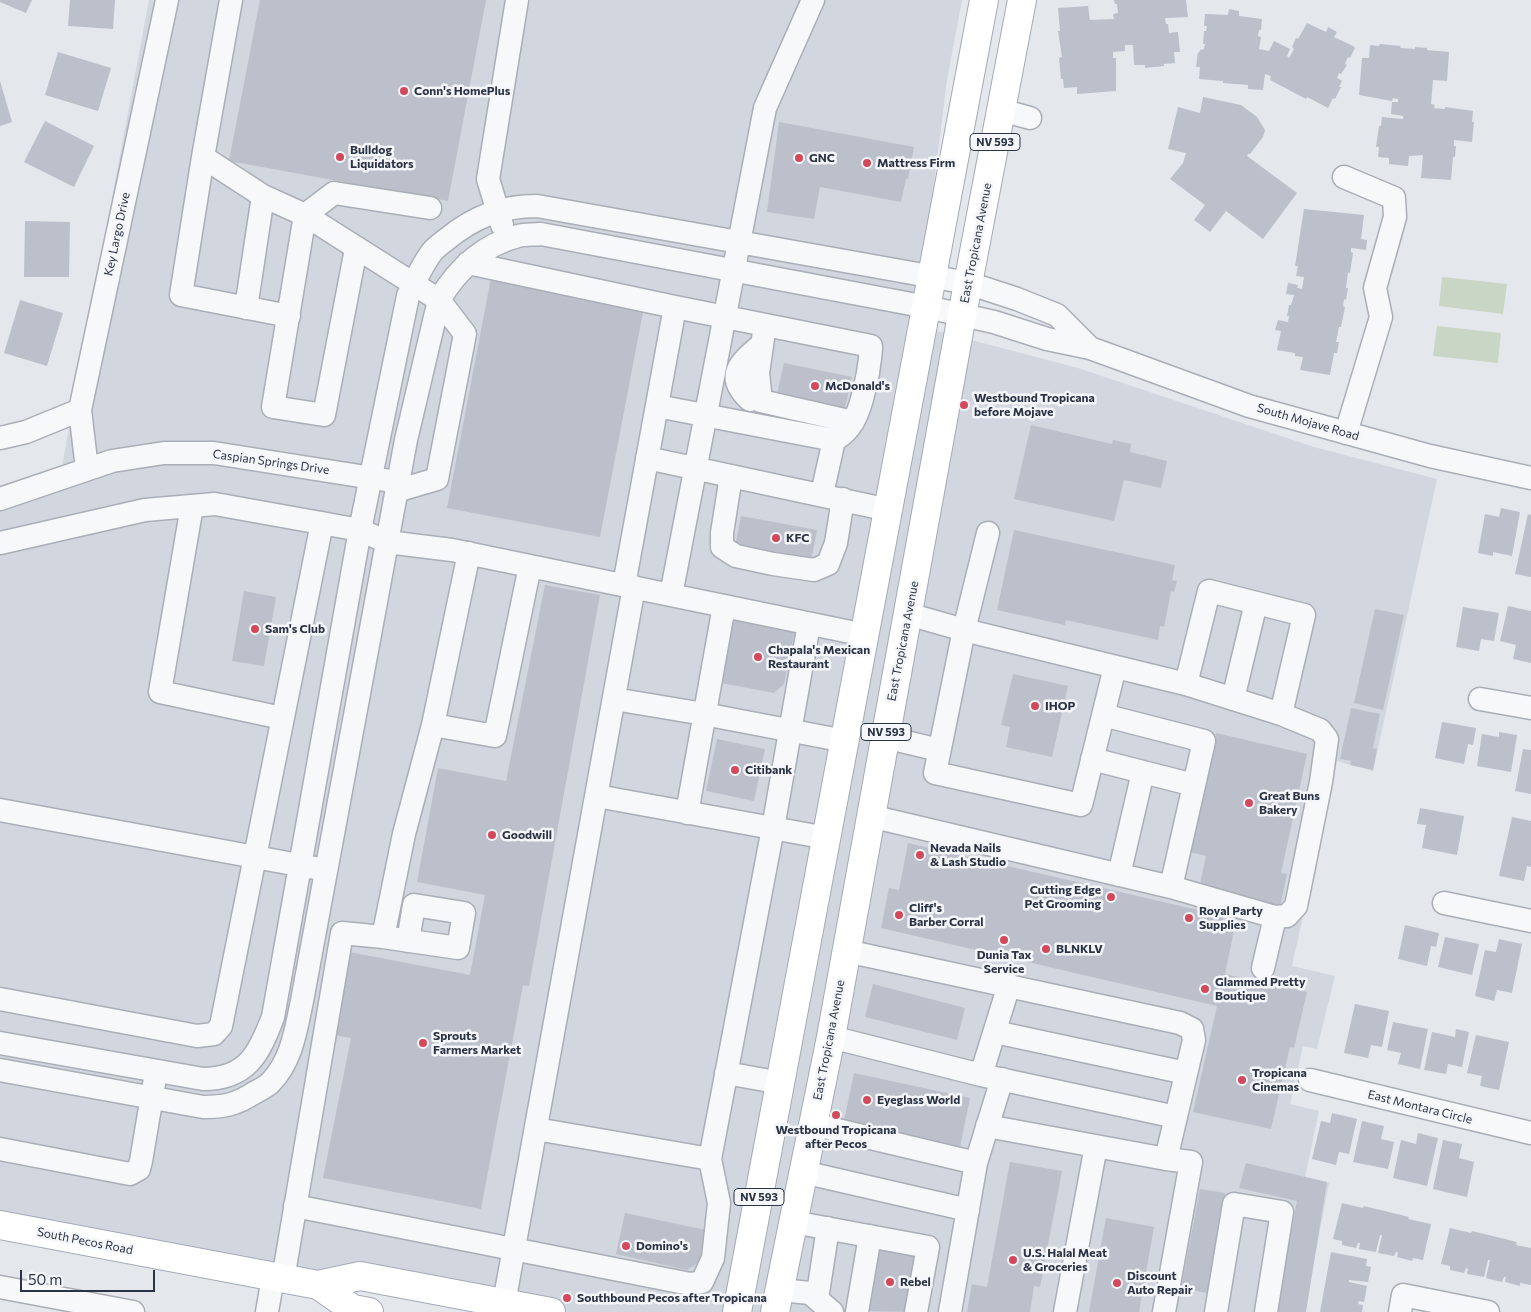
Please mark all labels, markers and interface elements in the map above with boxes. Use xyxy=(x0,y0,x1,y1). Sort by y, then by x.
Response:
place label: Conn's HomePlus xyxy=(414,84,510,98)
marker: Conn's HomePlus xyxy=(398,85,410,97)
road number: NV 593 xyxy=(970,134,1020,150)
place label: Bulldog Liquidators xyxy=(350,143,413,171)
marker: Bulldog Liquidators xyxy=(334,151,346,163)
place label: GNC xyxy=(809,151,835,165)
marker: GNC xyxy=(793,152,805,164)
place label: Mattress Firm xyxy=(877,156,955,170)
marker: Mattress Firm xyxy=(861,157,873,169)
street label: East Tropicana Avenue xyxy=(957,182,995,304)
street label: Key Largo Drive xyxy=(101,191,133,277)
place label: McDonald's xyxy=(825,379,890,393)
marker: McDonald's xyxy=(809,380,821,392)
place label: Westbound Tropicana before Mojave xyxy=(974,391,1095,419)
marker: Westbound Tropicana before Mojave xyxy=(958,399,970,411)
street label: South Mojave Road xyxy=(1255,401,1361,443)
street label: Caspian Springs Drive xyxy=(212,447,330,477)
place label: KFC xyxy=(786,531,810,545)
marker: KFC xyxy=(770,532,782,544)
street label: East Tropicana Avenue xyxy=(884,580,922,702)
place label: Sam's Club xyxy=(265,622,325,636)
marker: Sam's Club xyxy=(249,623,261,635)
place label: Chapala's Mexican Restaurant xyxy=(768,643,870,671)
marker: Chapala's Mexican Restaurant xyxy=(752,651,764,663)
place label: IHOP xyxy=(1045,699,1075,713)
marker: IHOP xyxy=(1029,700,1041,712)
road number: NV 593 xyxy=(861,724,911,740)
place label: Citibank xyxy=(745,763,792,777)
marker: Citibank xyxy=(729,764,741,776)
place label: Great Buns Bakery xyxy=(1259,789,1320,817)
marker: Great Buns Bakery xyxy=(1243,797,1255,809)
place label: Goodwill xyxy=(502,828,552,842)
marker: Goodwill xyxy=(486,829,498,841)
place label: Nevada Nails & Lash Studio xyxy=(930,841,1006,869)
marker: Nevada Nails & Lash Studio xyxy=(914,849,926,861)
place label: Cutting Edge Pet Grooming xyxy=(1025,883,1101,911)
marker: Cutting Edge Pet Grooming xyxy=(1105,891,1117,903)
place label: Cliff's Barber Corral xyxy=(909,901,984,929)
place label: Royal Party Supplies xyxy=(1199,904,1263,932)
marker: Cliff's Barber Corral xyxy=(893,909,905,921)
marker: Royal Party Supplies xyxy=(1183,912,1195,924)
marker: Dunia Tax Service xyxy=(998,934,1010,946)
place label: BLNKLV xyxy=(1056,942,1103,956)
marker: BLNKLV xyxy=(1040,943,1052,955)
place label: Dunia Tax Service xyxy=(977,948,1031,976)
place label: Glammed Pretty Boutique xyxy=(1215,975,1305,1003)
street label: East Tropicana Avenue xyxy=(810,979,848,1101)
marker: Glammed Pretty Boutique xyxy=(1199,983,1211,995)
place label: Sprouts Farmers Market xyxy=(433,1029,521,1057)
marker: Sprouts Farmers Market xyxy=(417,1037,429,1049)
place label: Tropicana Cinemas xyxy=(1252,1066,1307,1094)
marker: Tropicana Cinemas xyxy=(1236,1074,1248,1086)
street label: East Montara Circle xyxy=(1366,1087,1474,1127)
place label: Eyeglass World xyxy=(877,1093,960,1107)
marker: Eyeglass World xyxy=(861,1094,873,1106)
marker: Westbound Tropicana after Pecos xyxy=(830,1109,842,1121)
place label: Westbound Tropicana after Pecos xyxy=(776,1123,896,1151)
road number: NV 593 xyxy=(734,1188,784,1206)
street label: South Pecos Road xyxy=(36,1225,134,1257)
place label: Domino's xyxy=(636,1239,688,1253)
marker: Domino's xyxy=(620,1240,632,1252)
place label: U.S. Halal Meat & Groceries xyxy=(1023,1246,1107,1274)
marker: U.S. Halal Meat & Groceries xyxy=(1007,1254,1019,1266)
scale bar xyxy=(22,1260,158,1292)
place label: Discount Auto Repair xyxy=(1127,1269,1193,1297)
text: 50 m xyxy=(28,1270,62,1288)
place label: Rebel xyxy=(900,1275,931,1289)
marker: Rebel xyxy=(884,1276,896,1288)
marker: Discount Auto Repair xyxy=(1111,1277,1123,1289)
place label: Southbound Pecos after Tropicana xyxy=(577,1291,767,1305)
marker: Southbound Pecos after Tropicana xyxy=(561,1292,573,1304)

